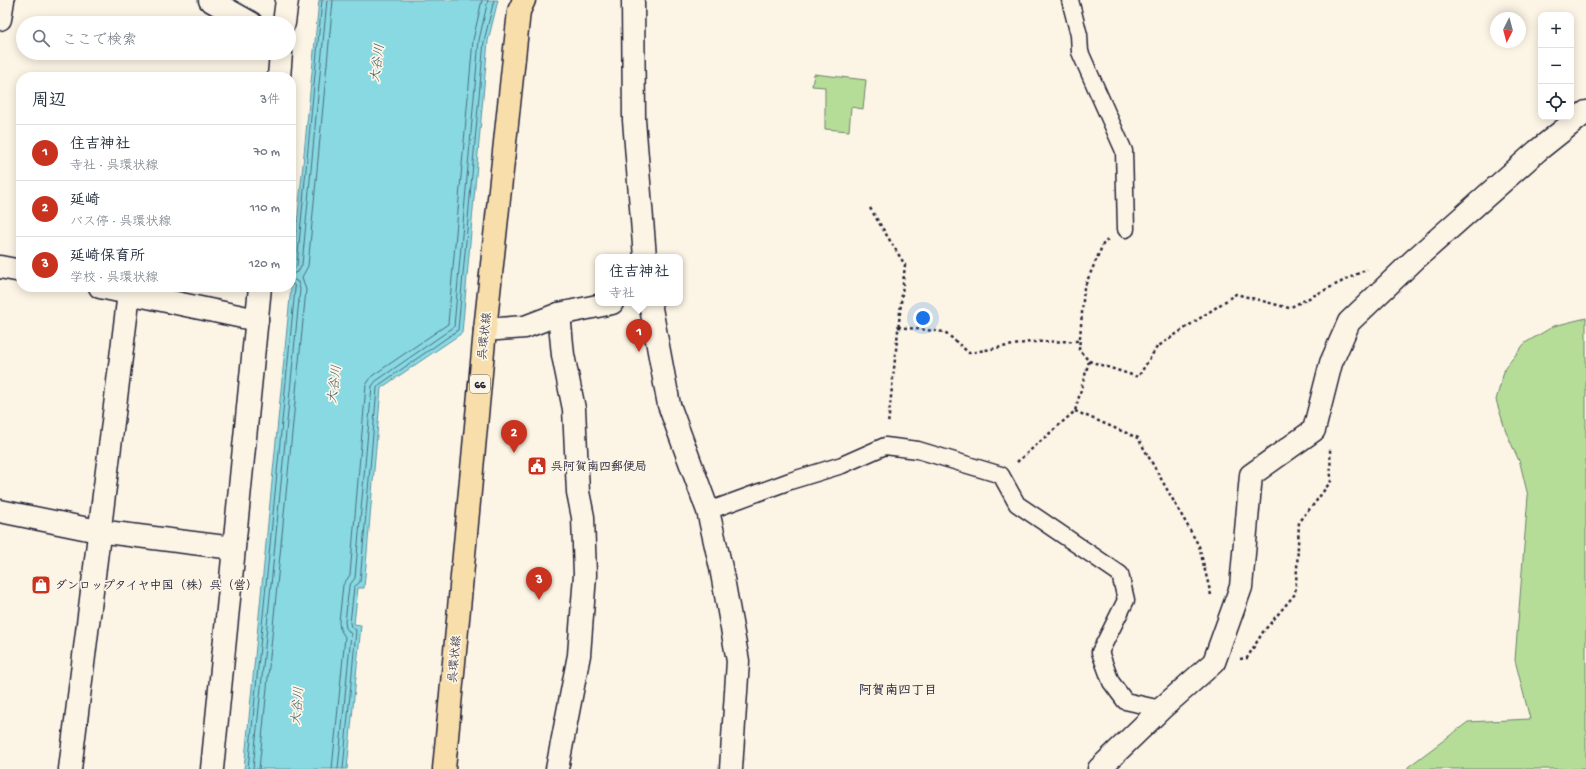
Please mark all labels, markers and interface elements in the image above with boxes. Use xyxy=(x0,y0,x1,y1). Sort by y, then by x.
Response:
north arrow xyxy=(1490,12,1526,48)
map controls xyxy=(1538,12,1574,120)
button: + xyxy=(1538,12,1574,48)
search box xyxy=(16,16,296,60)
icon: search xyxy=(30,27,52,49)
text: ここで検索 xyxy=(62,32,137,50)
water label: 大谷川 xyxy=(367,43,389,84)
button: − xyxy=(1538,48,1574,84)
button: locate xyxy=(1538,84,1574,120)
text: 周辺 xyxy=(32,92,66,112)
text: 3件 xyxy=(260,93,280,108)
text: 住吉神社 xyxy=(70,136,130,154)
text: 1 xyxy=(42,145,48,160)
text: 70 m xyxy=(254,145,280,160)
text: 寺社 · 呉環状線 xyxy=(70,159,158,174)
text: 延崎 xyxy=(70,192,100,210)
text: 2 xyxy=(42,201,48,216)
text: 110 m xyxy=(250,201,280,216)
text: バス停 · 呉環状線 xyxy=(70,215,171,230)
text: 延崎保育所 xyxy=(70,248,145,266)
popup xyxy=(595,254,683,306)
text: 3 xyxy=(42,257,48,272)
text: 120 m xyxy=(249,257,280,272)
text: 住吉神社 xyxy=(609,264,669,282)
text: 学校 · 呉環状線 xyxy=(70,271,158,286)
text: 寺社 xyxy=(609,287,635,302)
your location xyxy=(913,308,933,328)
street label: 呉環状線 xyxy=(476,311,495,361)
pin: 1 xyxy=(626,319,652,352)
water label: 大谷川 xyxy=(325,364,345,405)
road number: 66 xyxy=(470,375,490,393)
pin: 2 xyxy=(501,420,527,453)
public building icon: 呉阿賀南四郵便局 xyxy=(526,455,548,477)
place label: 呉阿賀南四郵便局 xyxy=(551,460,647,475)
pin: 3 xyxy=(526,567,552,600)
shop icon: ダンロップタイヤ中国（株）呉（営） xyxy=(30,574,52,596)
place label: ダンロップタイヤ中国（株）呉（営） xyxy=(55,579,258,594)
street label: 呉環状線 xyxy=(446,635,465,684)
district label: 阿賀南四丁目 xyxy=(859,683,937,699)
water label: 大谷川 xyxy=(288,686,308,726)

